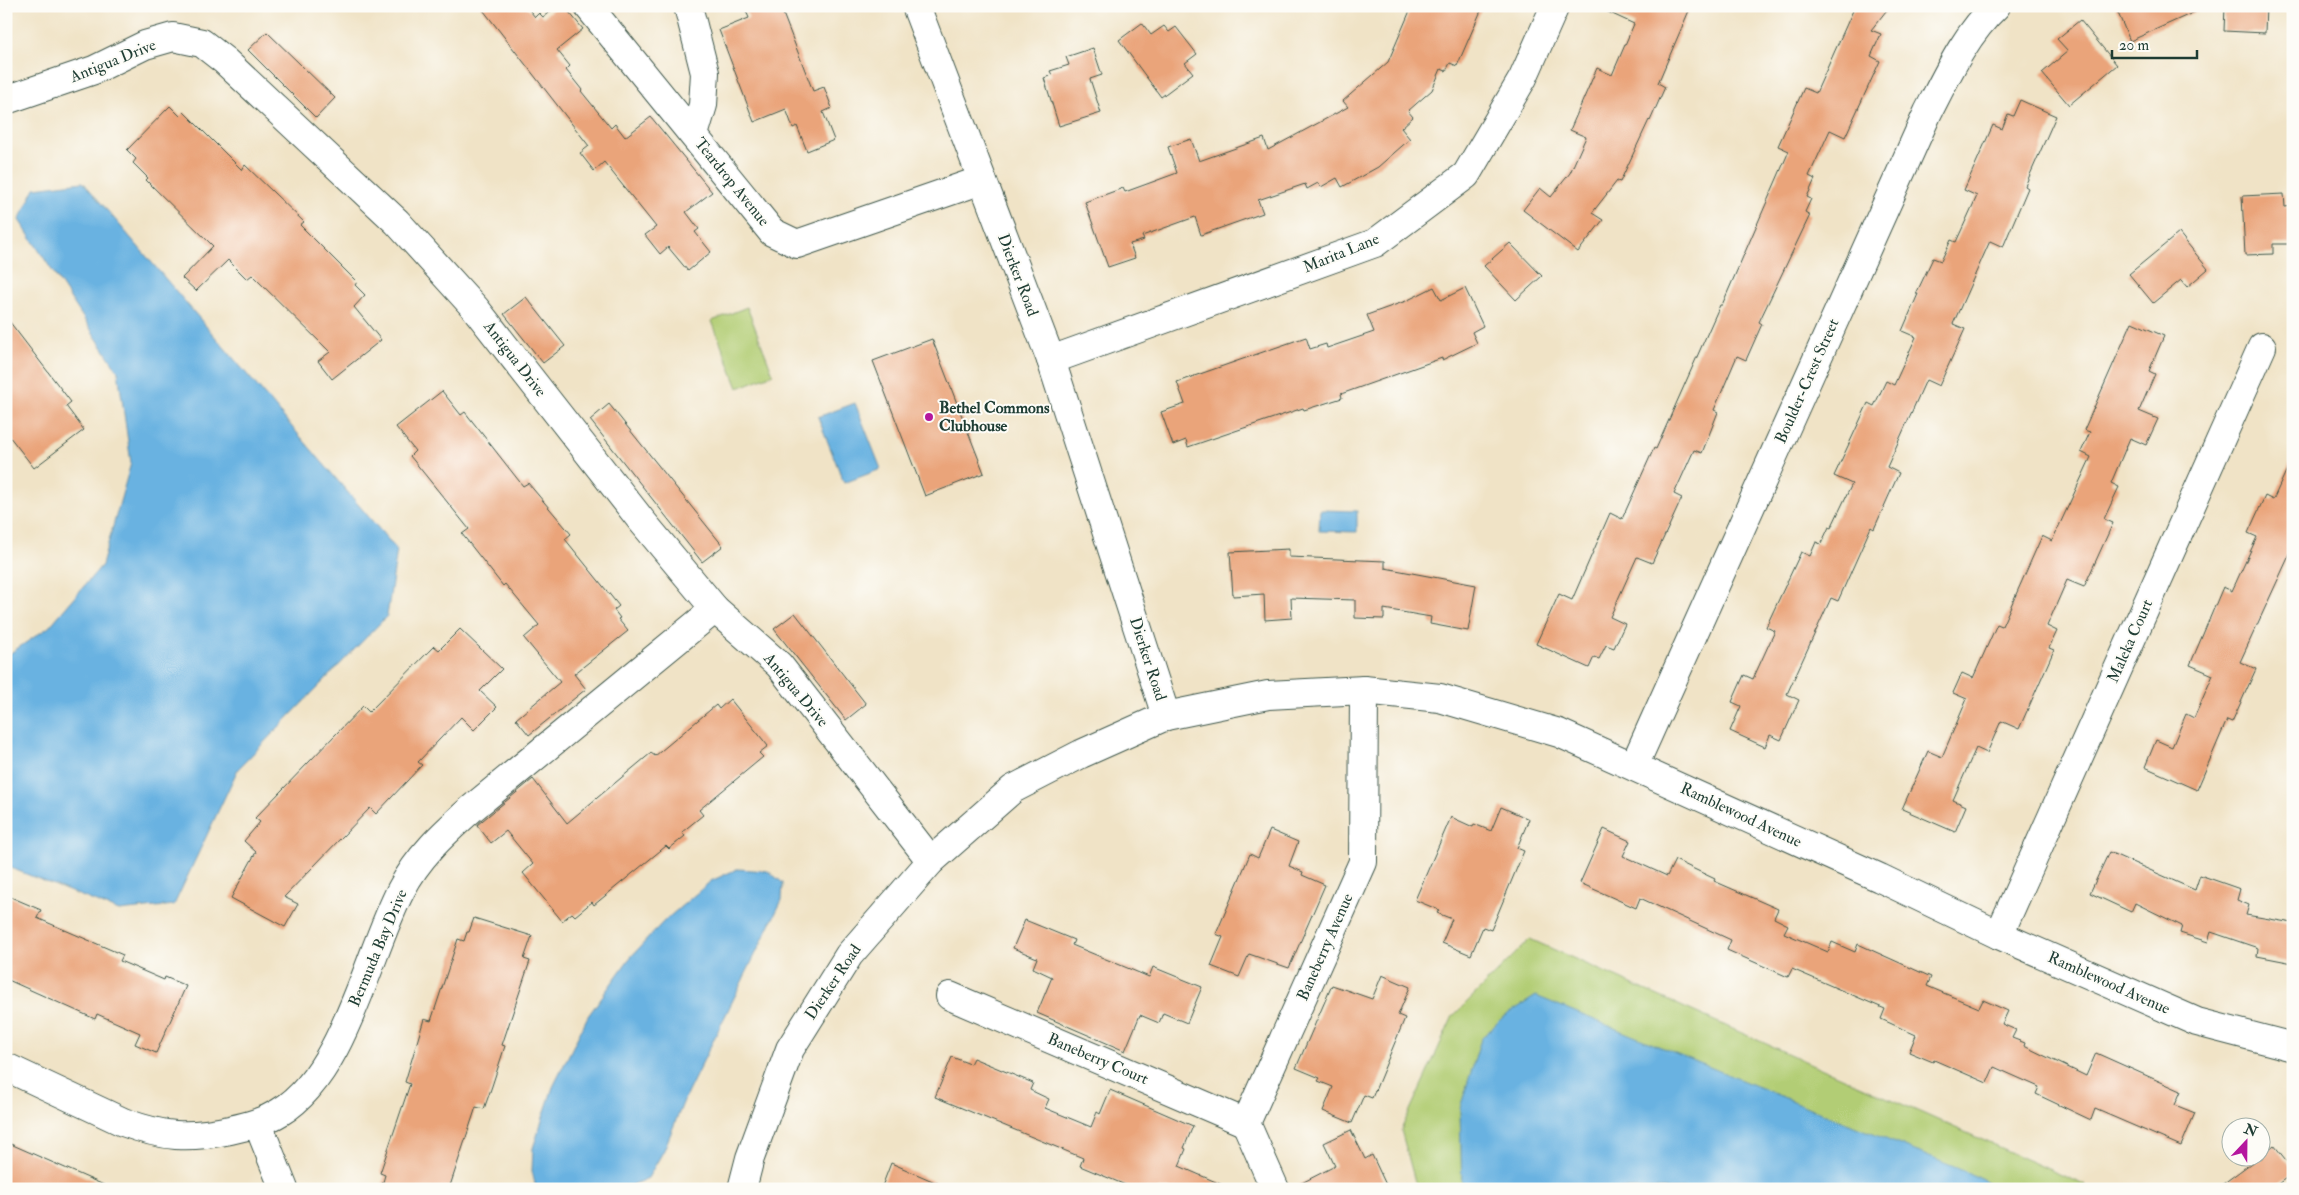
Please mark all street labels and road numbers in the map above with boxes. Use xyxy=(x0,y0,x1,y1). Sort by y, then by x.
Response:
street label: Antigua Drive xyxy=(66,35,159,88)
street label: Teardrop Avenue xyxy=(689,134,774,231)
street label: Marita Lane xyxy=(1300,229,1382,277)
street label: Dierker Road xyxy=(993,231,1043,319)
street label: Boulder-Crest Street xyxy=(1770,315,1844,447)
street label: Antigua Drive xyxy=(479,316,551,401)
street label: Maleka Court xyxy=(2103,596,2157,686)
street label: Dierker Road xyxy=(1125,615,1171,703)
street label: Antigua Drive xyxy=(759,648,833,731)
street label: Ramblewood Avenue xyxy=(1677,778,1805,852)
street label: Bermuda Bay Drive xyxy=(344,886,412,1010)
street label: Baneberry Avenue xyxy=(1292,890,1358,1004)
street label: Dierker Road xyxy=(800,940,866,1024)
street label: Ramblewood Avenue xyxy=(2045,947,2173,1019)
street label: Baneberry Court xyxy=(1045,1029,1151,1089)

